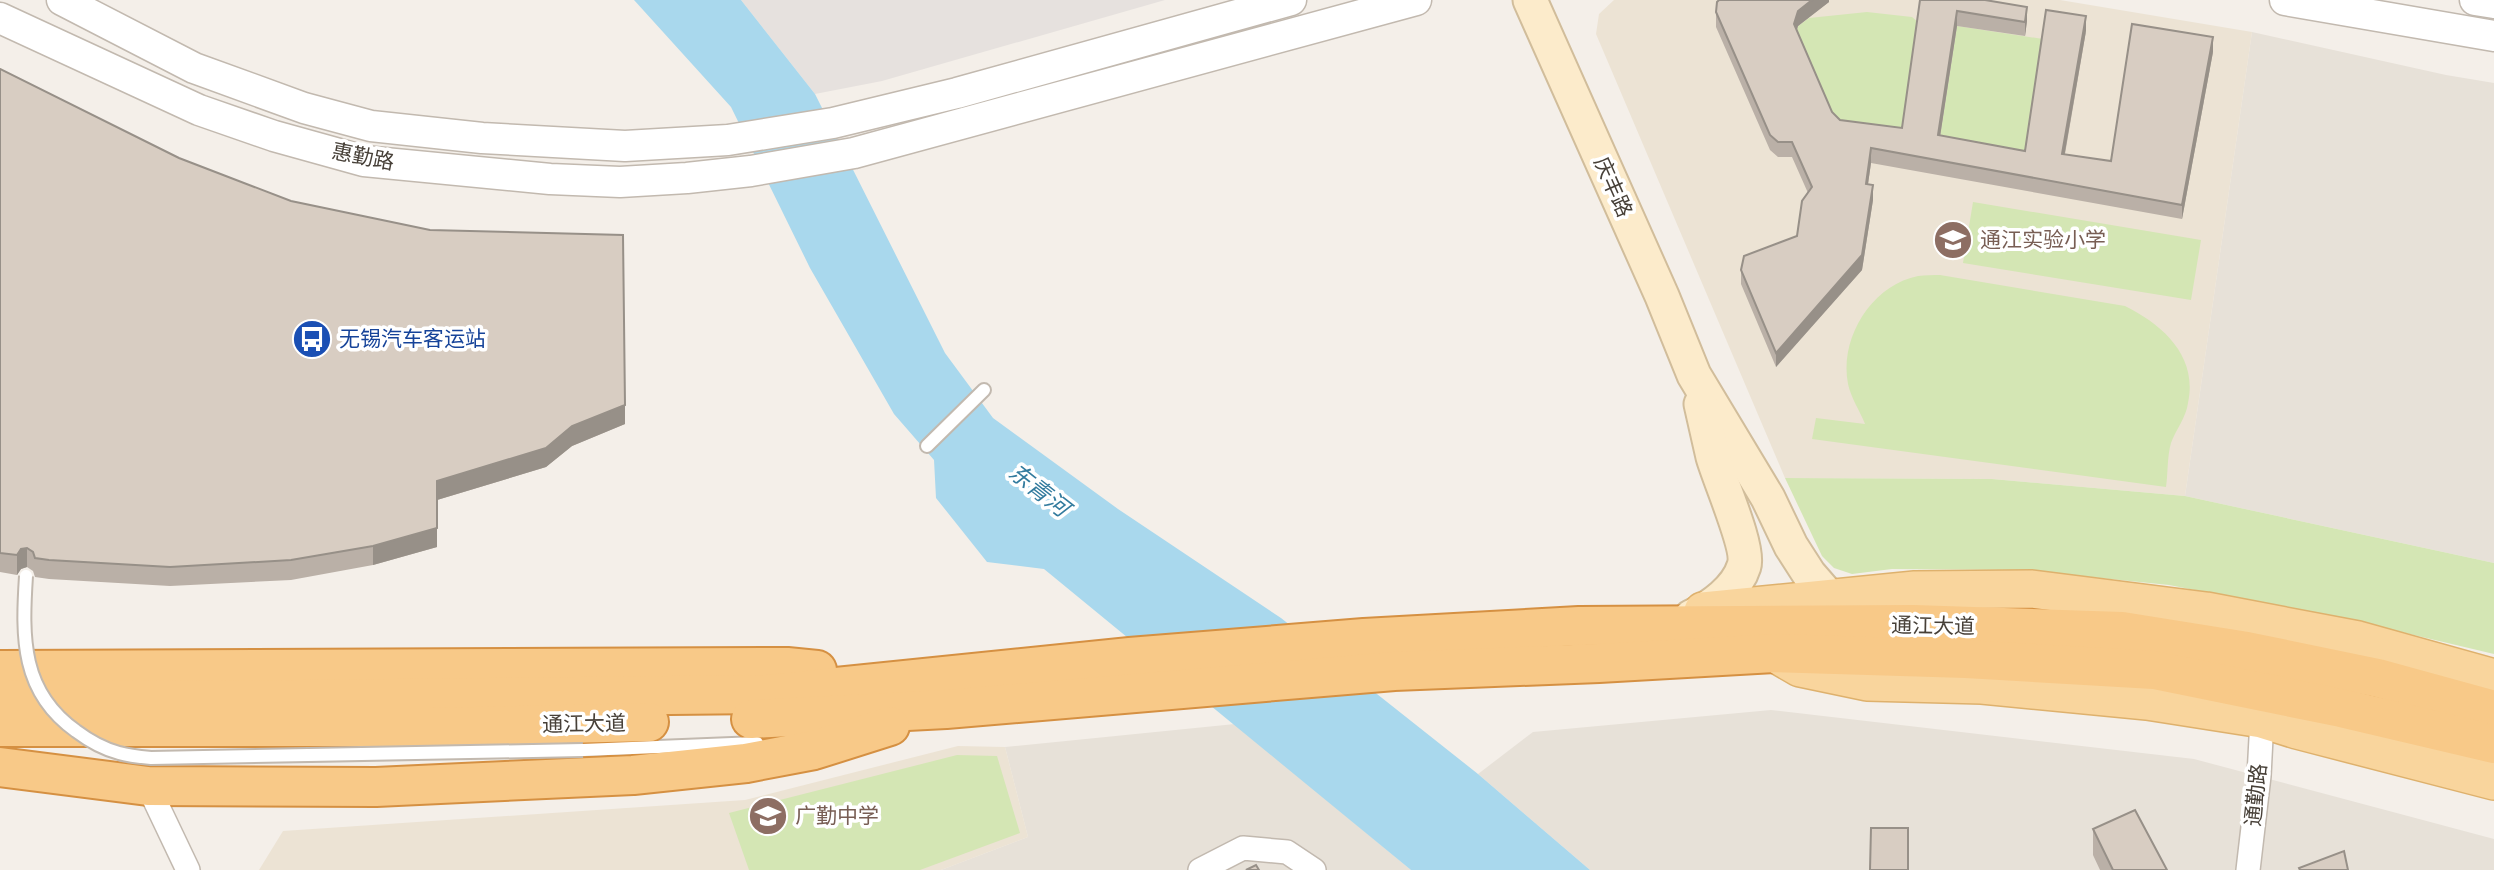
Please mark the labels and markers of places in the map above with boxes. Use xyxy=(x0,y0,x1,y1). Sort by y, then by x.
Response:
school or university icon: 通江实验小学 xyxy=(1932,219,1974,261)
place label: 通江实验小学 xyxy=(1980,225,2106,255)
bus stop icon: 无锡汽车客运站 xyxy=(291,318,333,360)
place label: 无锡汽车客运站 xyxy=(339,324,486,354)
school or university icon: 广勤中学 xyxy=(747,795,789,837)
place label: 广勤中学 xyxy=(795,801,879,831)

